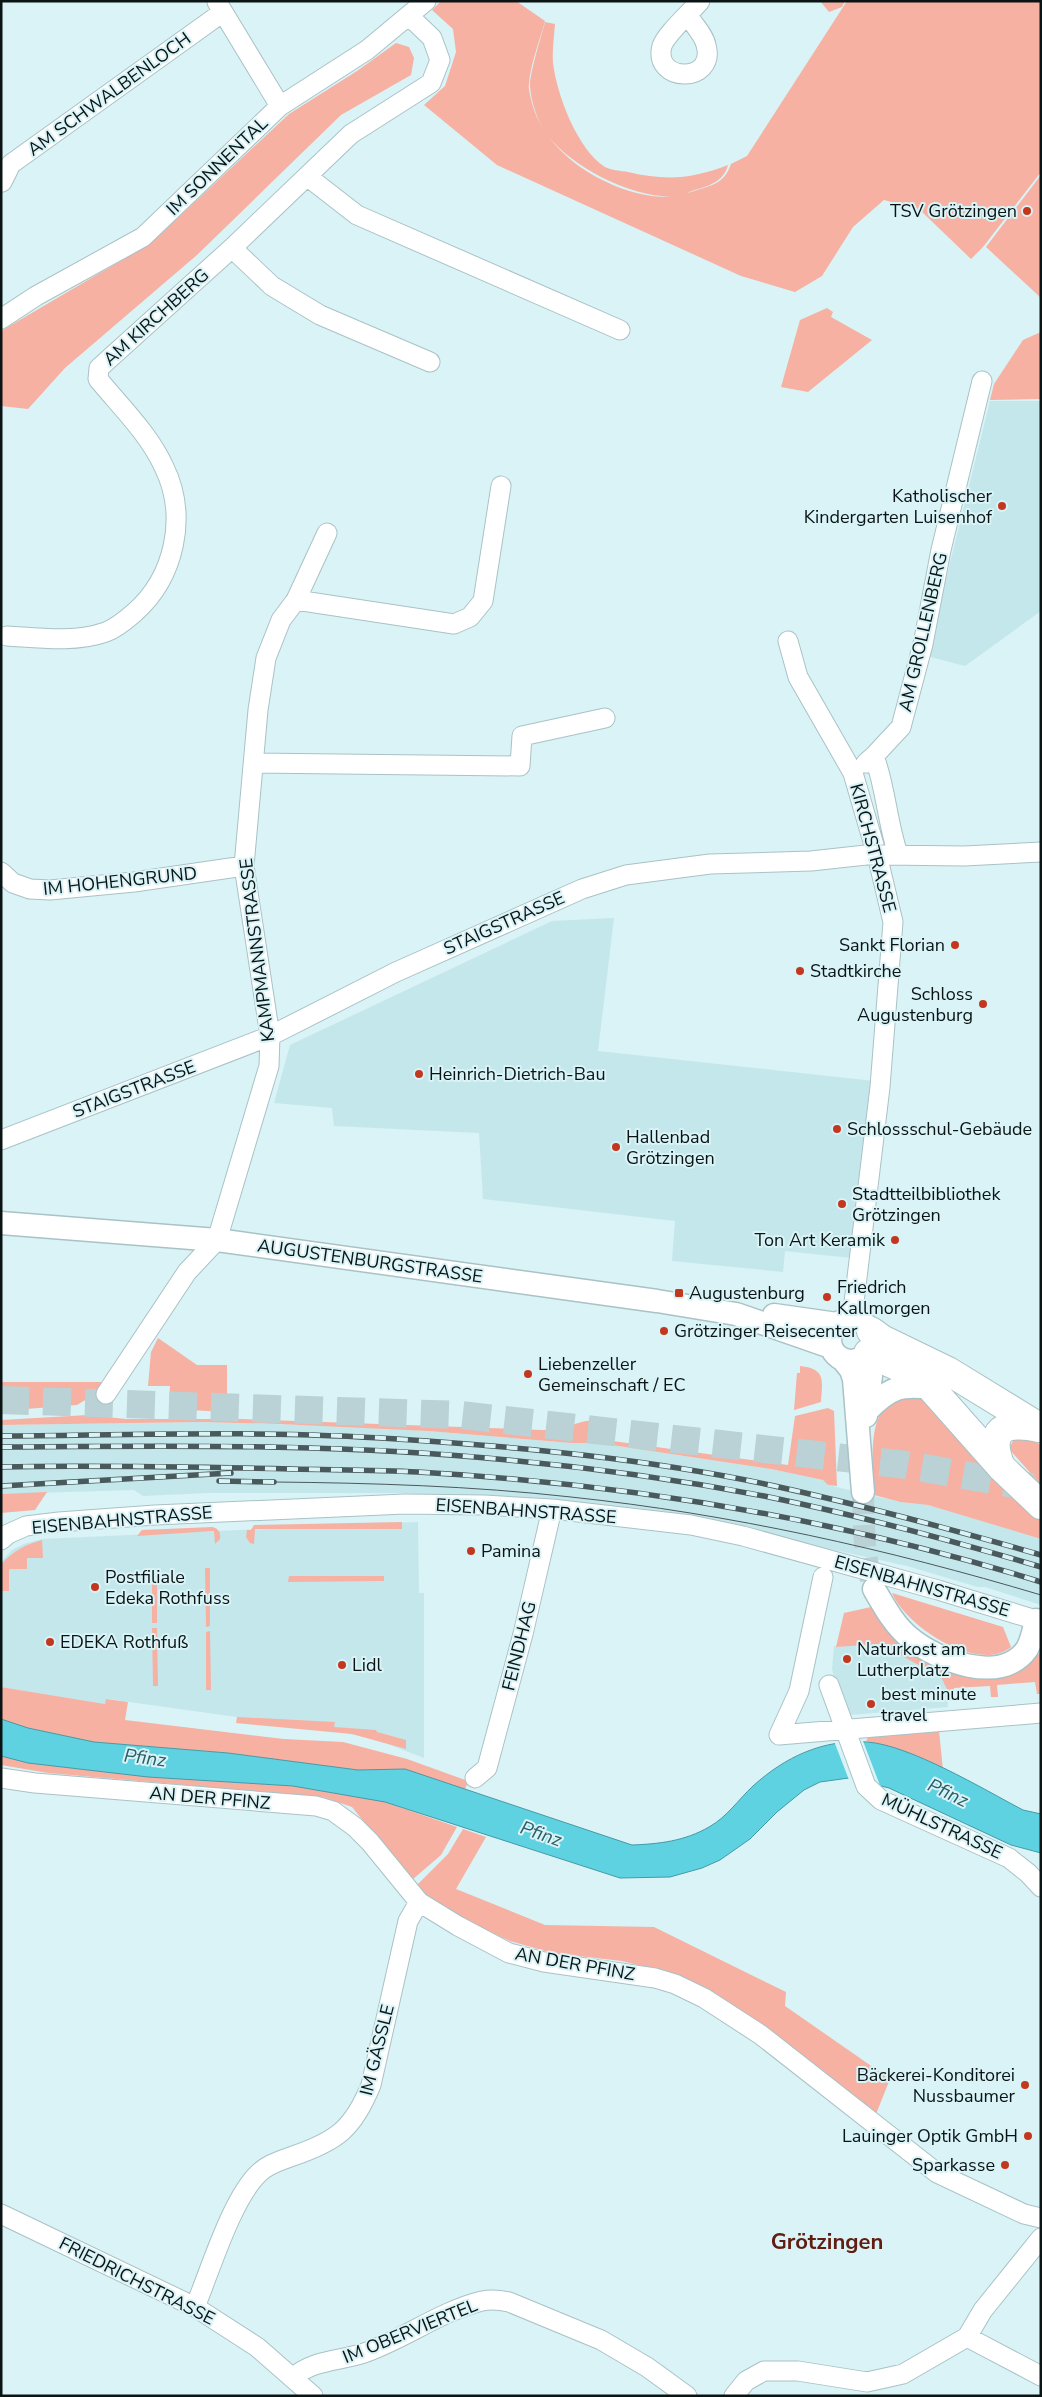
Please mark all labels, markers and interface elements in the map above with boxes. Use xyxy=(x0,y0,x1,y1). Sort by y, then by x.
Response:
street label: AM SCHWALBENLOCH xyxy=(22,27,196,161)
street label: IM SONNENTAL xyxy=(161,111,273,221)
place label: TSV Grötzingen xyxy=(890,199,1017,223)
marker: TSV Grötzingen xyxy=(1021,205,1033,217)
street label: AM KIRCHBERG xyxy=(98,263,214,371)
place label: Katholischer Kindergarten Luisenhof xyxy=(804,484,993,529)
marker: Katholischer Kindergarten Luisenhof xyxy=(996,500,1008,512)
street label: AM GROLLENBERG xyxy=(893,550,953,714)
street label: KIRCHSTRASSE xyxy=(844,781,902,915)
street label: KAMPMANNSTRASSE xyxy=(234,857,280,1043)
street label: IM HOHENGRUND xyxy=(42,861,198,901)
street label: STAIGSTRASSE xyxy=(440,886,568,960)
place label: Sankt Florian xyxy=(839,933,945,957)
marker: Sankt Florian xyxy=(949,939,961,951)
place label: Stadtkirche xyxy=(810,959,901,983)
marker: Stadtkirche xyxy=(794,965,806,977)
place label: Schloss Augustenburg xyxy=(857,982,973,1027)
marker: Schloss Augustenburg xyxy=(977,998,989,1010)
street label: STAIGSTRASSE xyxy=(69,1054,199,1124)
place label: Heinrich-Dietrich-Bau xyxy=(429,1062,606,1086)
marker: Heinrich-Dietrich-Bau xyxy=(413,1068,425,1080)
place label: Schlossschul-Gebäude xyxy=(847,1117,1032,1141)
marker: Schlossschul-Gebäude xyxy=(831,1123,843,1135)
place label: Hallenbad Grötzingen xyxy=(626,1125,715,1170)
marker: Hallenbad Grötzingen xyxy=(610,1141,622,1153)
place label: Stadtteilbibliothek Grötzingen xyxy=(852,1182,1001,1227)
marker: Stadtteilbibliothek Grötzingen xyxy=(836,1198,848,1210)
place label: Ton Art Keramik xyxy=(755,1228,886,1252)
street label: AUGUSTENBURGSTRASSE xyxy=(256,1233,484,1289)
marker: Ton Art Keramik xyxy=(889,1234,901,1246)
place label: Friedrich Kallmorgen xyxy=(837,1275,931,1320)
place label: Augustenburg xyxy=(689,1281,805,1305)
marker: Augustenburg xyxy=(673,1287,685,1299)
marker: Friedrich Kallmorgen xyxy=(821,1291,833,1303)
place label: Grötzinger Reisecenter xyxy=(674,1319,858,1343)
marker: Grötzinger Reisecenter xyxy=(658,1325,670,1337)
place label: Liebenzeller Gemeinschaft / EC xyxy=(538,1352,686,1397)
marker: Liebenzeller Gemeinschaft / EC xyxy=(522,1368,534,1380)
street label: EISENBAHNSTRASSE xyxy=(435,1493,617,1529)
street label: EISENBAHNSTRASSE xyxy=(31,1500,213,1540)
place label: Pamina xyxy=(481,1539,541,1563)
marker: Pamina xyxy=(465,1545,477,1557)
street label: EISENBAHNSTRASSE xyxy=(832,1549,1012,1623)
place label: Postfiliale Edeka Rothfuss xyxy=(105,1565,230,1610)
marker: Postfiliale Edeka Rothfuss xyxy=(89,1581,101,1593)
street label: FEINDHAG xyxy=(496,1599,542,1693)
place label: EDEKA Rothfuß xyxy=(60,1630,188,1654)
marker: EDEKA Rothfuß xyxy=(44,1636,56,1648)
place label: Naturkost am Lutherplatz xyxy=(857,1637,966,1682)
place label: Lidl xyxy=(352,1653,382,1677)
marker: Naturkost am Lutherplatz xyxy=(841,1653,853,1665)
marker: Lidl xyxy=(336,1659,348,1671)
place label: best minute travel xyxy=(881,1682,976,1727)
marker: best minute travel xyxy=(865,1698,877,1710)
water label: Pfinz xyxy=(122,1743,168,1774)
water label: Pfinz xyxy=(923,1772,973,1814)
street label: AN DER PFINZ xyxy=(148,1781,272,1815)
street label: MÜHLSTRASSE xyxy=(878,1787,1006,1865)
water label: Pfinz xyxy=(517,1815,565,1853)
street label: AN DER PFINZ xyxy=(513,1942,637,1986)
street label: IM GÄSSLE xyxy=(354,2002,400,2098)
place label: Bäckerei-Konditorei Nussbaumer xyxy=(857,2063,1016,2108)
marker: Bäckerei-Konditorei Nussbaumer xyxy=(1019,2079,1031,2091)
place label: Lauinger Optik GmbH xyxy=(842,2124,1018,2148)
marker: Lauinger Optik GmbH xyxy=(1022,2130,1034,2142)
place label: Sparkasse xyxy=(912,2153,995,2177)
marker: Sparkasse xyxy=(999,2159,1011,2171)
district label: Grötzingen xyxy=(771,2227,883,2257)
street label: FRIEDRICHSTRASSE xyxy=(55,2231,219,2331)
street label: IM OBERVIERTEL xyxy=(339,2293,481,2369)

